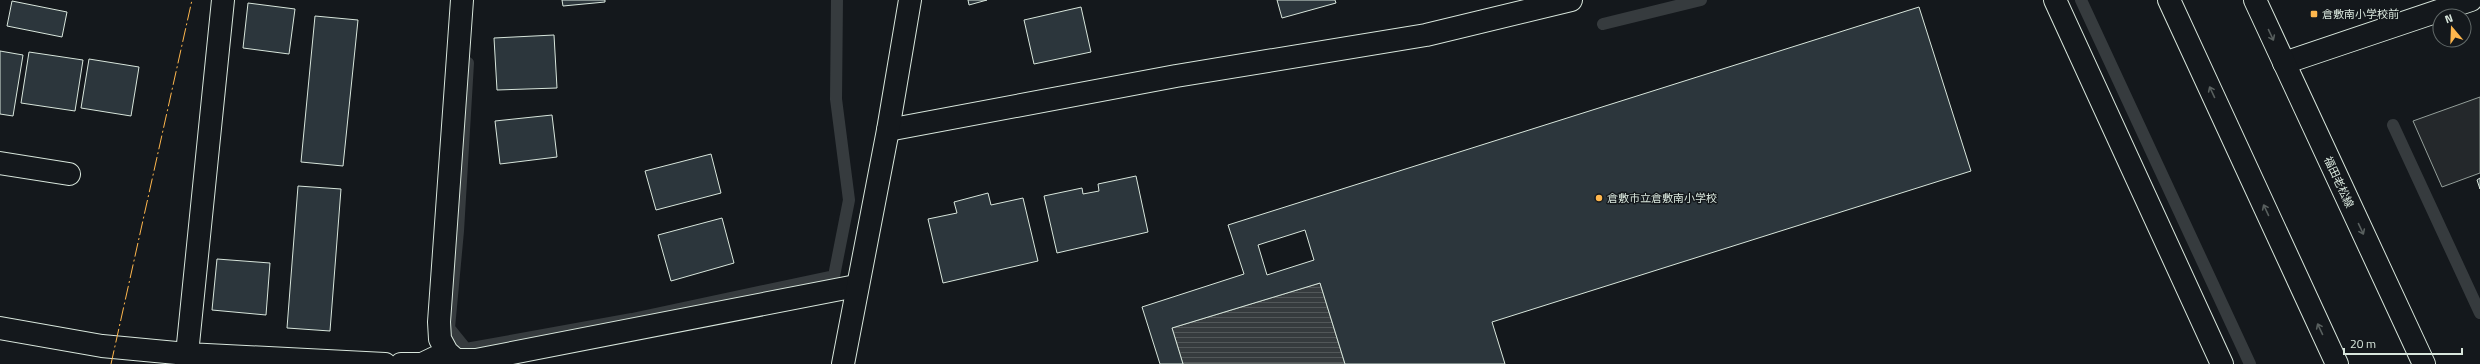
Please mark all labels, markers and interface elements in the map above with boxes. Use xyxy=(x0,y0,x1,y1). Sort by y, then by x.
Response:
place label: 倉敷南小学校前 xyxy=(2322,6,2399,22)
north arrow xyxy=(2432,8,2472,48)
marker: 倉敷南小学校前 xyxy=(2309,9,2319,19)
text: N xyxy=(2443,10,2455,27)
one-way arrow xyxy=(2268,29,2275,41)
one-way arrow xyxy=(2208,87,2215,99)
street label: 福田老松線 xyxy=(2320,154,2358,210)
place label: 倉敷市立倉敷南小学校 xyxy=(1607,190,1717,206)
marker: 倉敷市立倉敷南小学校 xyxy=(1594,193,1604,203)
one-way arrow xyxy=(2262,205,2269,217)
one-way arrow xyxy=(2358,223,2365,235)
one-way arrow xyxy=(2316,323,2323,335)
scale bar xyxy=(2344,330,2462,356)
text: 20 m xyxy=(2350,334,2376,353)

